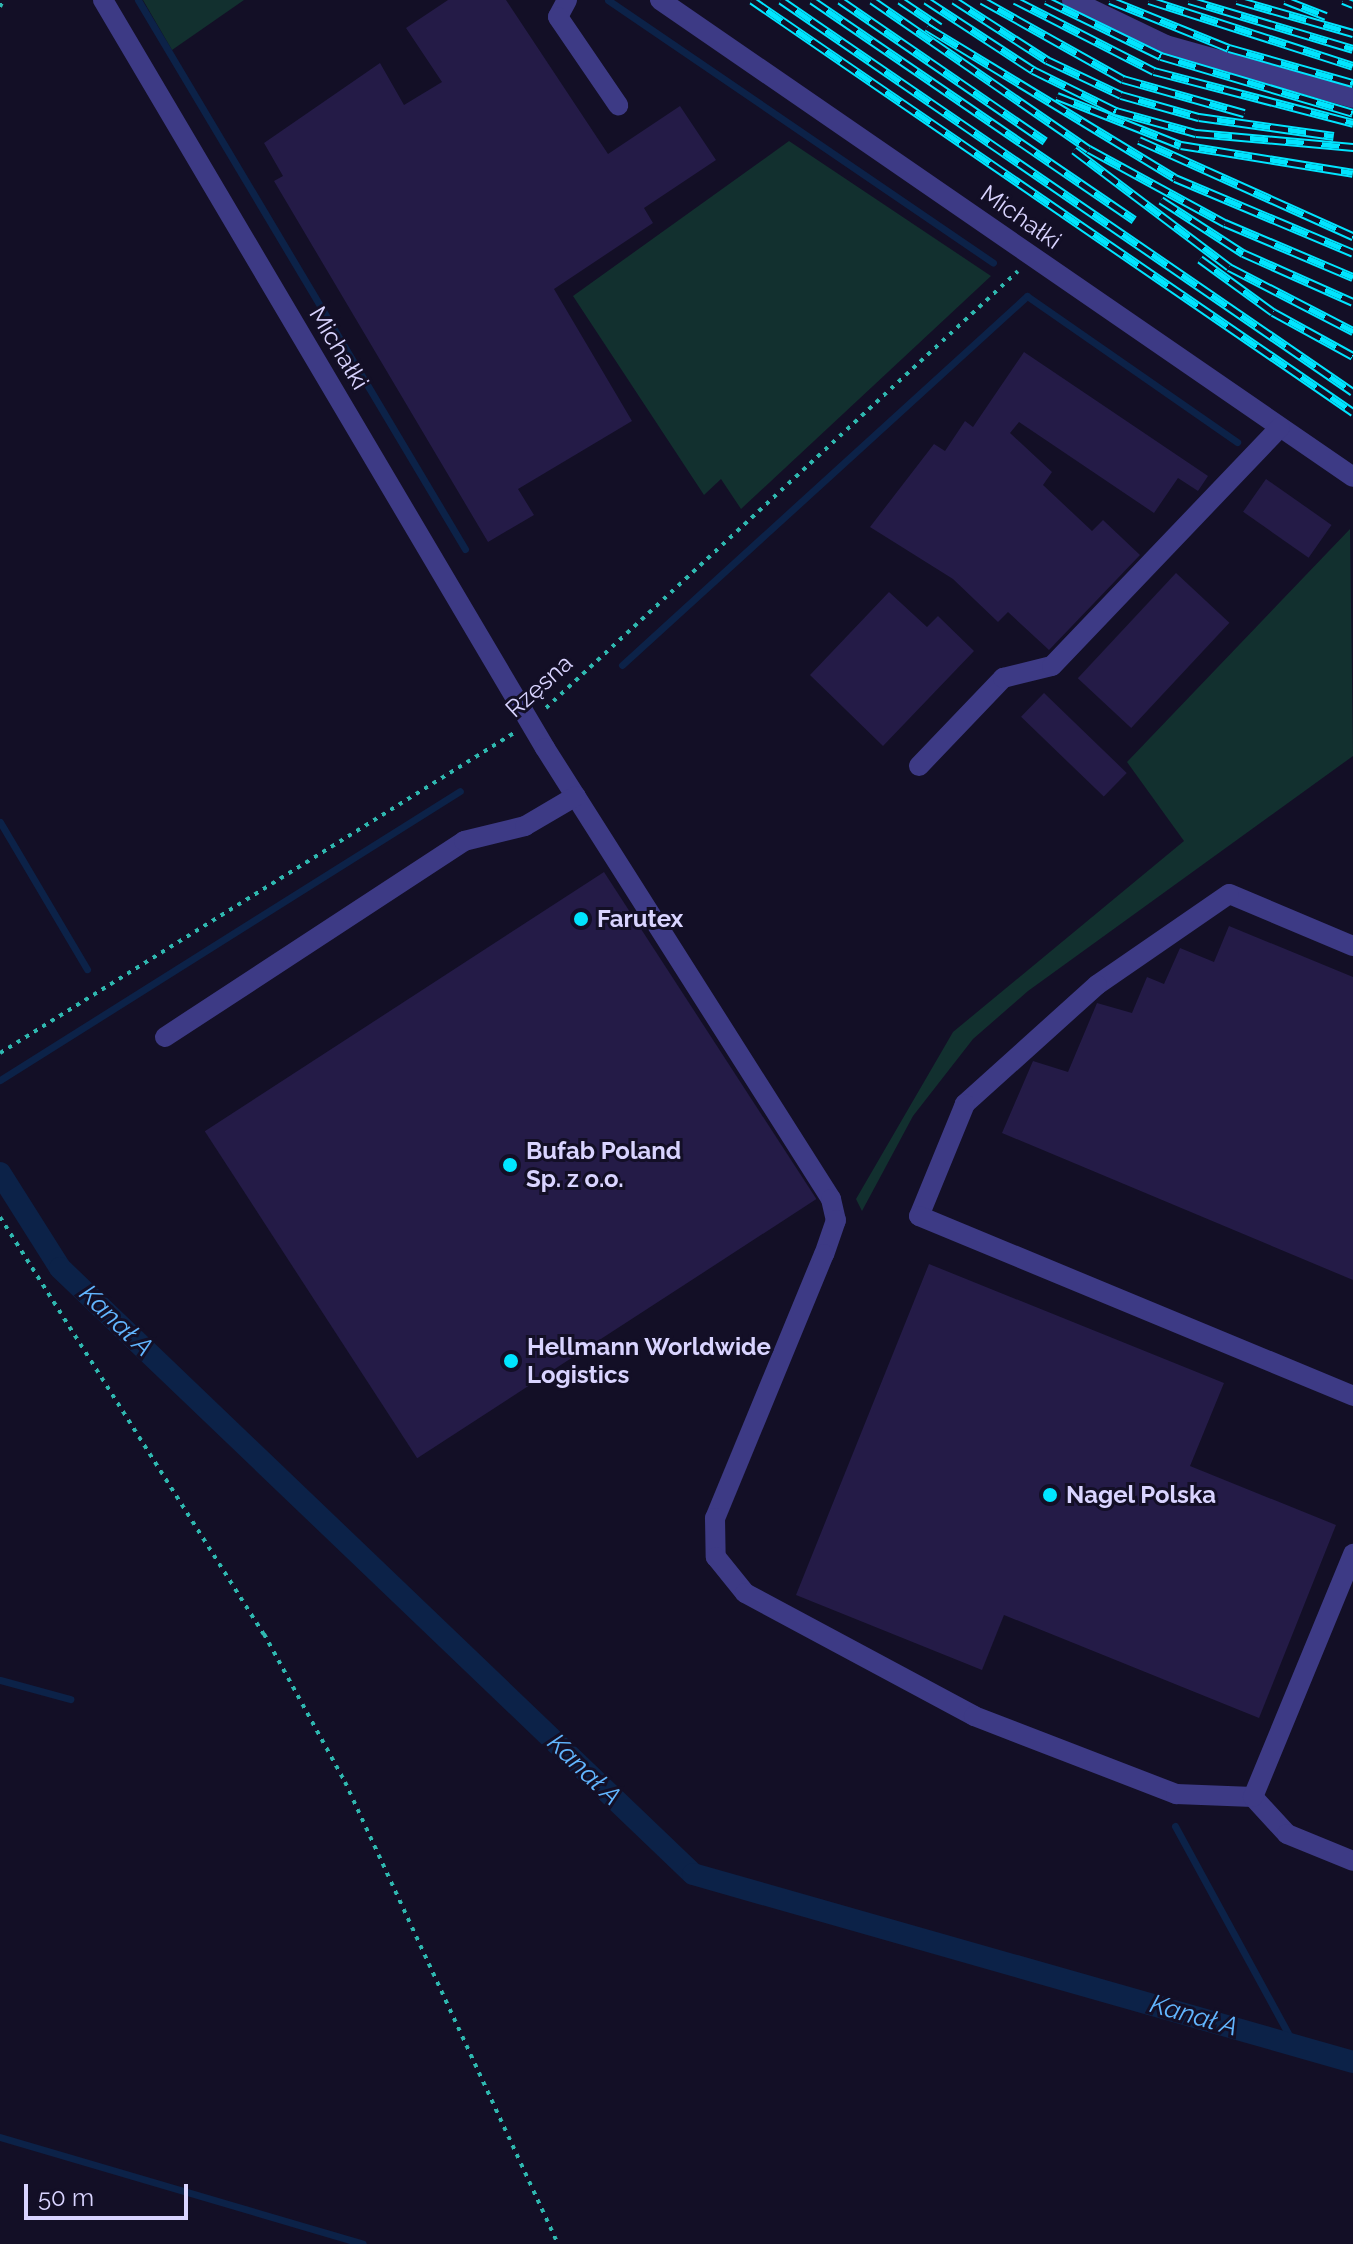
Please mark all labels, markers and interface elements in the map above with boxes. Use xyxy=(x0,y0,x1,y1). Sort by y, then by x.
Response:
street label: Michałki xyxy=(975,179,1067,255)
street label: Michałki xyxy=(303,301,375,395)
street label: Rzęsna xyxy=(500,649,578,723)
place label: Farutex xyxy=(597,905,683,933)
marker: Farutex xyxy=(572,910,590,928)
place label: Bufab Poland Sp. z o.o. xyxy=(526,1137,681,1193)
marker: Bufab Poland Sp. z o.o. xyxy=(501,1156,519,1174)
water label: Kanał A xyxy=(72,1278,160,1364)
place label: Hellmann Worldwide Logistics xyxy=(527,1333,772,1389)
marker: Hellmann Worldwide Logistics xyxy=(502,1352,520,1370)
place label: Nagel Polska xyxy=(1066,1481,1217,1509)
marker: Nagel Polska xyxy=(1041,1486,1059,1504)
water label: Kanał A xyxy=(540,1727,628,1813)
water label: Kanał A xyxy=(1146,1988,1242,2044)
scale bar xyxy=(28,2168,192,2218)
text: 50 m xyxy=(38,2183,94,2212)

